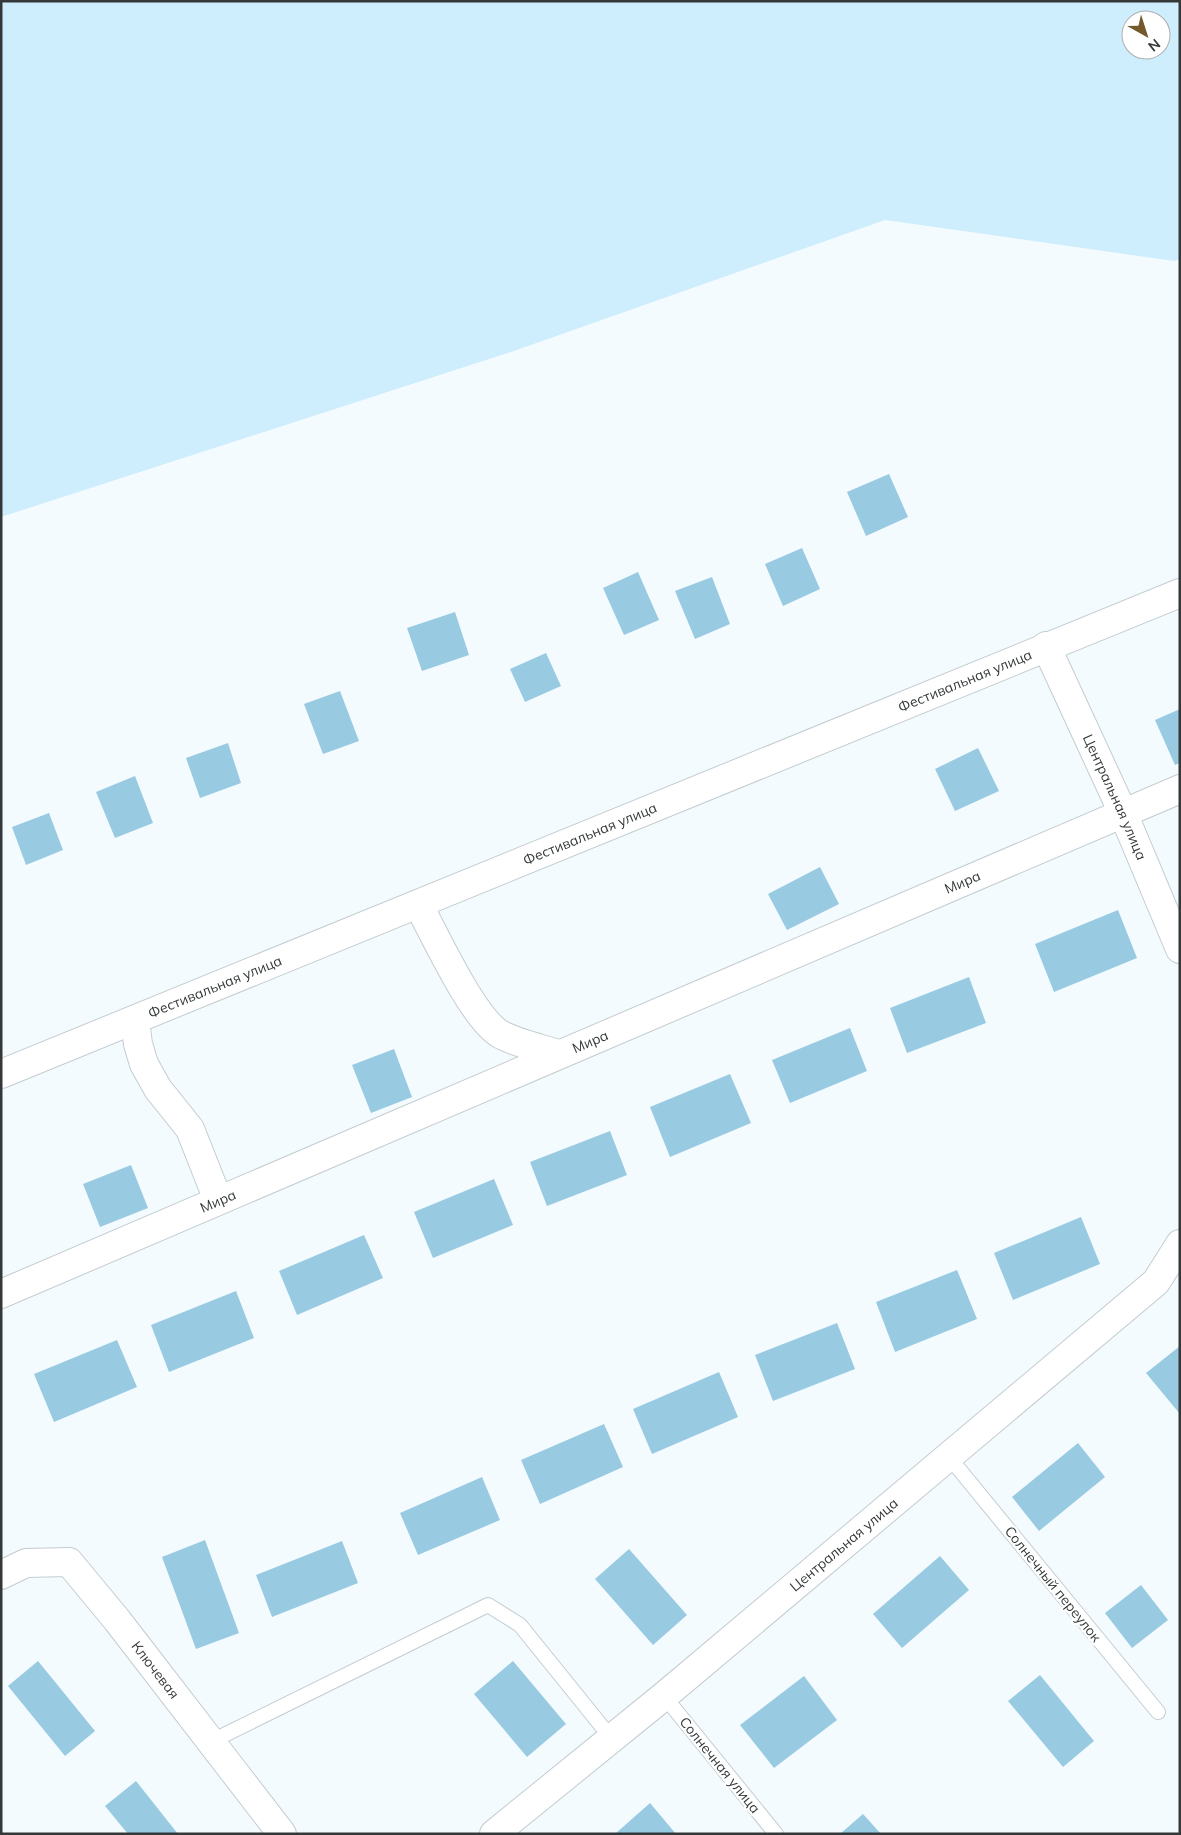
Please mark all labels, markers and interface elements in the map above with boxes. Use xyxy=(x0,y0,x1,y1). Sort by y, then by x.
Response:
north arrow xyxy=(1121,10,1171,60)
text: N xyxy=(1144,35,1164,55)
street label: Фестивальная улица xyxy=(895,645,1035,716)
street label: Центральная улица xyxy=(1079,731,1151,863)
street label: Фестивальная улица xyxy=(520,798,660,869)
street label: Мира xyxy=(942,867,983,898)
street label: Фестивальная улица xyxy=(145,951,285,1022)
street label: Мира xyxy=(569,1026,611,1057)
street label: Мира xyxy=(197,1185,239,1217)
street label: Центральная улица xyxy=(786,1494,902,1595)
street label: Солнечный переулок xyxy=(1001,1522,1106,1646)
street label: Ключевая xyxy=(128,1637,183,1702)
street label: Солнечная улица xyxy=(676,1713,764,1817)

